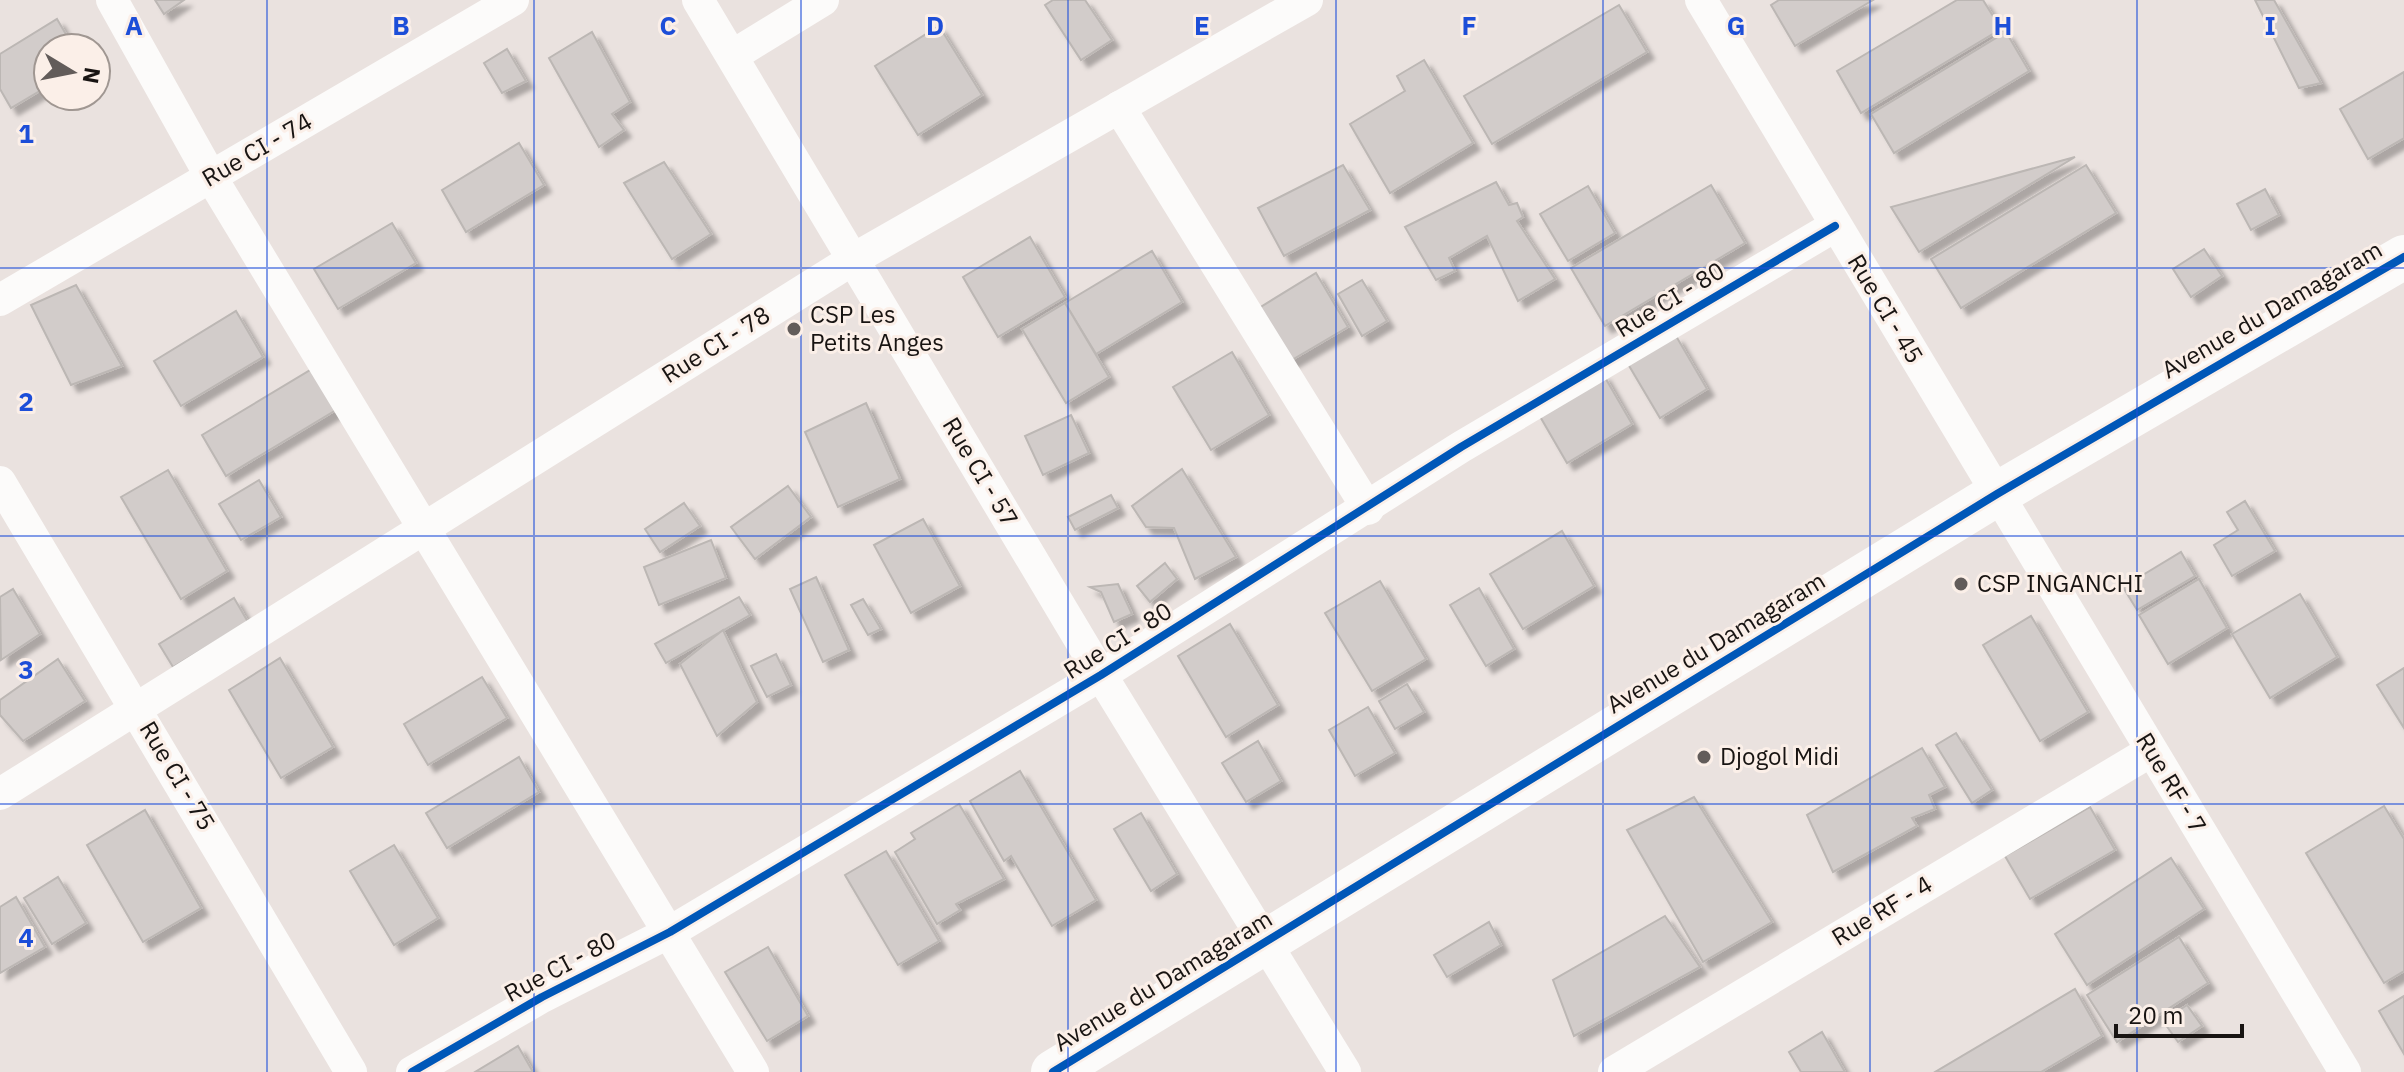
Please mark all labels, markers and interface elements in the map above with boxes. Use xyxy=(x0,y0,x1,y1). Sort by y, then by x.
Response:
text: A xyxy=(125,8,143,42)
text: B xyxy=(392,8,410,42)
text: C xyxy=(660,8,677,42)
text: D xyxy=(926,8,944,42)
text: E xyxy=(1194,8,1210,42)
text: F xyxy=(1461,8,1477,42)
text: G xyxy=(1727,8,1745,42)
text: H xyxy=(1994,8,2012,42)
text: I xyxy=(2264,8,2276,42)
north arrow xyxy=(32,32,112,112)
text: N xyxy=(77,65,108,86)
street label: Rue CI - 74 xyxy=(196,105,317,194)
text: 1 xyxy=(18,116,34,150)
street label: Avenue du Damagaram xyxy=(2155,233,2388,385)
street label: Rue CI - 45 xyxy=(1841,248,1931,369)
street label: Rue CI - 80 xyxy=(1609,254,1730,344)
street label: Rue CI - 78 xyxy=(655,298,776,390)
place label: CSP Les Petits Anges xyxy=(810,298,944,358)
marker: CSP Les Petits Anges xyxy=(785,320,803,338)
text: 2 xyxy=(18,384,34,418)
street label: Rue CI - 57 xyxy=(936,411,1026,532)
street label: Avenue du Damagaram xyxy=(1600,564,1831,720)
place label: CSP INGANCHI xyxy=(1977,567,2143,599)
marker: CSP INGANCHI xyxy=(1952,575,1970,593)
street label: Rue CI - 80 xyxy=(1057,594,1178,686)
text: 3 xyxy=(18,652,34,686)
street label: Rue CI - 75 xyxy=(133,715,223,836)
street label: Rue RF - 7 xyxy=(2129,726,2214,839)
place label: Djogol Midi xyxy=(1720,740,1839,772)
marker: Djogol Midi xyxy=(1695,748,1713,766)
street label: Rue RF - 4 xyxy=(1825,868,1938,953)
street label: Avenue du Damagaram xyxy=(1047,902,1278,1058)
text: 4 xyxy=(18,920,34,954)
street label: Rue CI - 80 xyxy=(498,923,621,1009)
scale bar xyxy=(2116,988,2242,1038)
text: 20 m xyxy=(2128,999,2183,1031)

